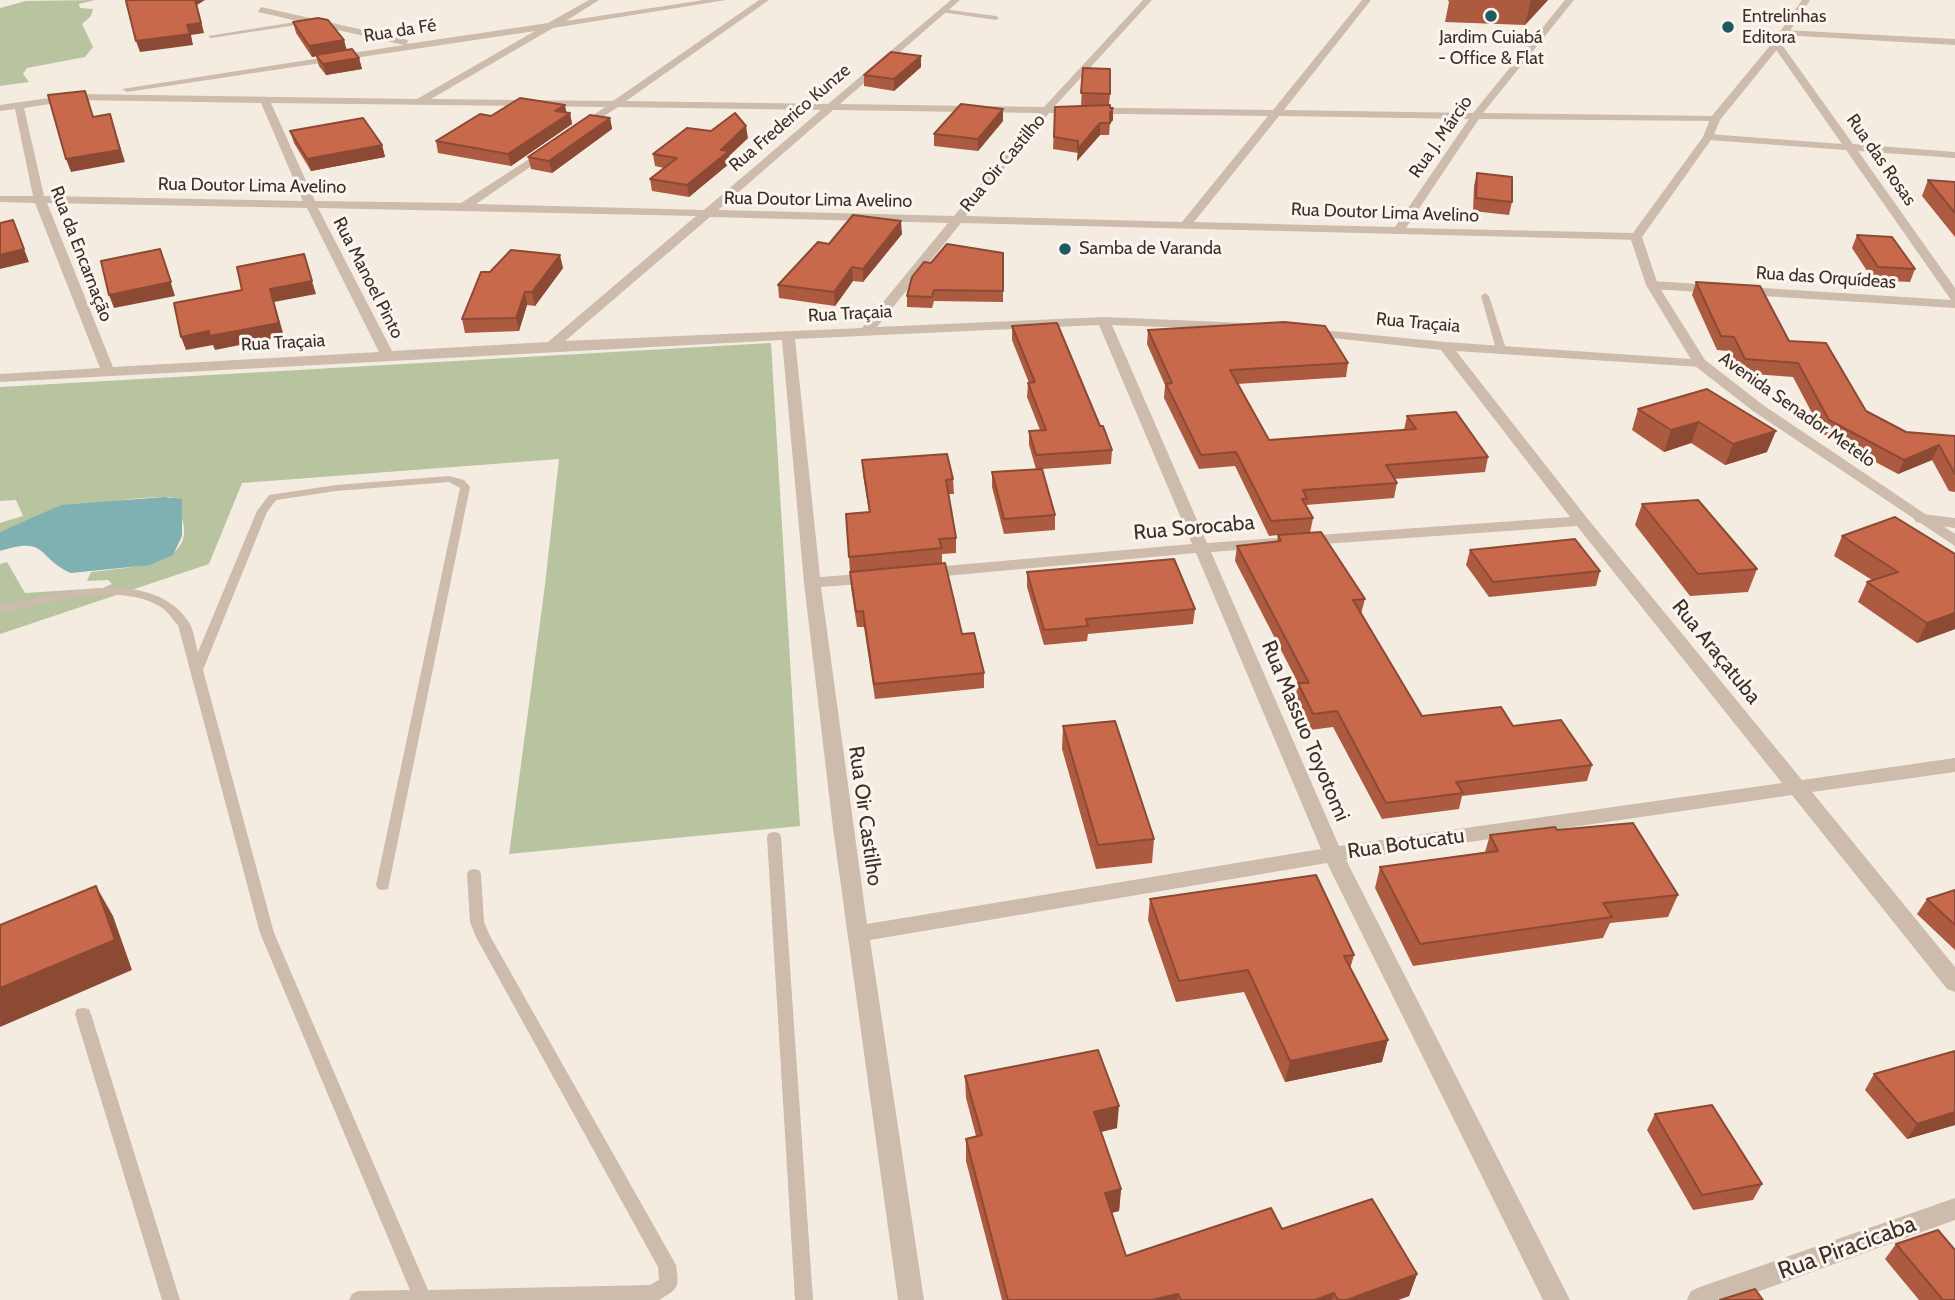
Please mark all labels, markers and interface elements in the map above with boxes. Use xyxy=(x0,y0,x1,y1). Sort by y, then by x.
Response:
place label: Entrelinhas Editora xyxy=(1742,6,1826,48)
marker: Jardim Cuiabá - Office & Flat xyxy=(1483,8,1499,24)
street label: Rua da Fé xyxy=(362,15,438,47)
marker: Entrelinhas Editora xyxy=(1720,19,1736,35)
place label: Jardim Cuiabá - Office & Flat xyxy=(1438,27,1544,70)
street label: Rua Frederico Kunze xyxy=(725,60,855,176)
street label: Rua J. Márcio xyxy=(1405,92,1477,182)
street label: Rua Oir Castilho xyxy=(956,110,1050,216)
street label: Rua das Rosas xyxy=(1842,110,1920,210)
street label: Rua Doutor Lima Avelino xyxy=(158,174,346,198)
street label: Rua da Encarnação xyxy=(45,183,117,325)
street label: Rua Doutor Lima Avelino xyxy=(724,188,912,212)
street label: Rua Doutor Lima Avelino xyxy=(1290,199,1480,227)
street label: Rua Manoel Pinto xyxy=(328,214,408,342)
place label: Samba de Varanda xyxy=(1079,238,1222,260)
marker: Samba de Varanda xyxy=(1057,241,1073,257)
street label: Rua das Orquídeas xyxy=(1755,262,1897,294)
street label: Rua Traçaia xyxy=(807,301,893,327)
street label: Rua Traçaia xyxy=(1375,309,1461,337)
street label: Rua Traçaia xyxy=(240,330,326,356)
street label: Avenida Senador Metelo xyxy=(1715,348,1879,472)
street label: Rua Sorocaba xyxy=(1132,510,1256,546)
street label: Rua Araçatuba xyxy=(1666,595,1766,709)
street label: Rua Massuo Toyotomi xyxy=(1256,637,1354,825)
street label: Rua Oir Castilho xyxy=(843,744,887,888)
street label: Rua Botucatu xyxy=(1346,823,1466,865)
street label: Rua Piracicaba xyxy=(1774,1210,1920,1286)

